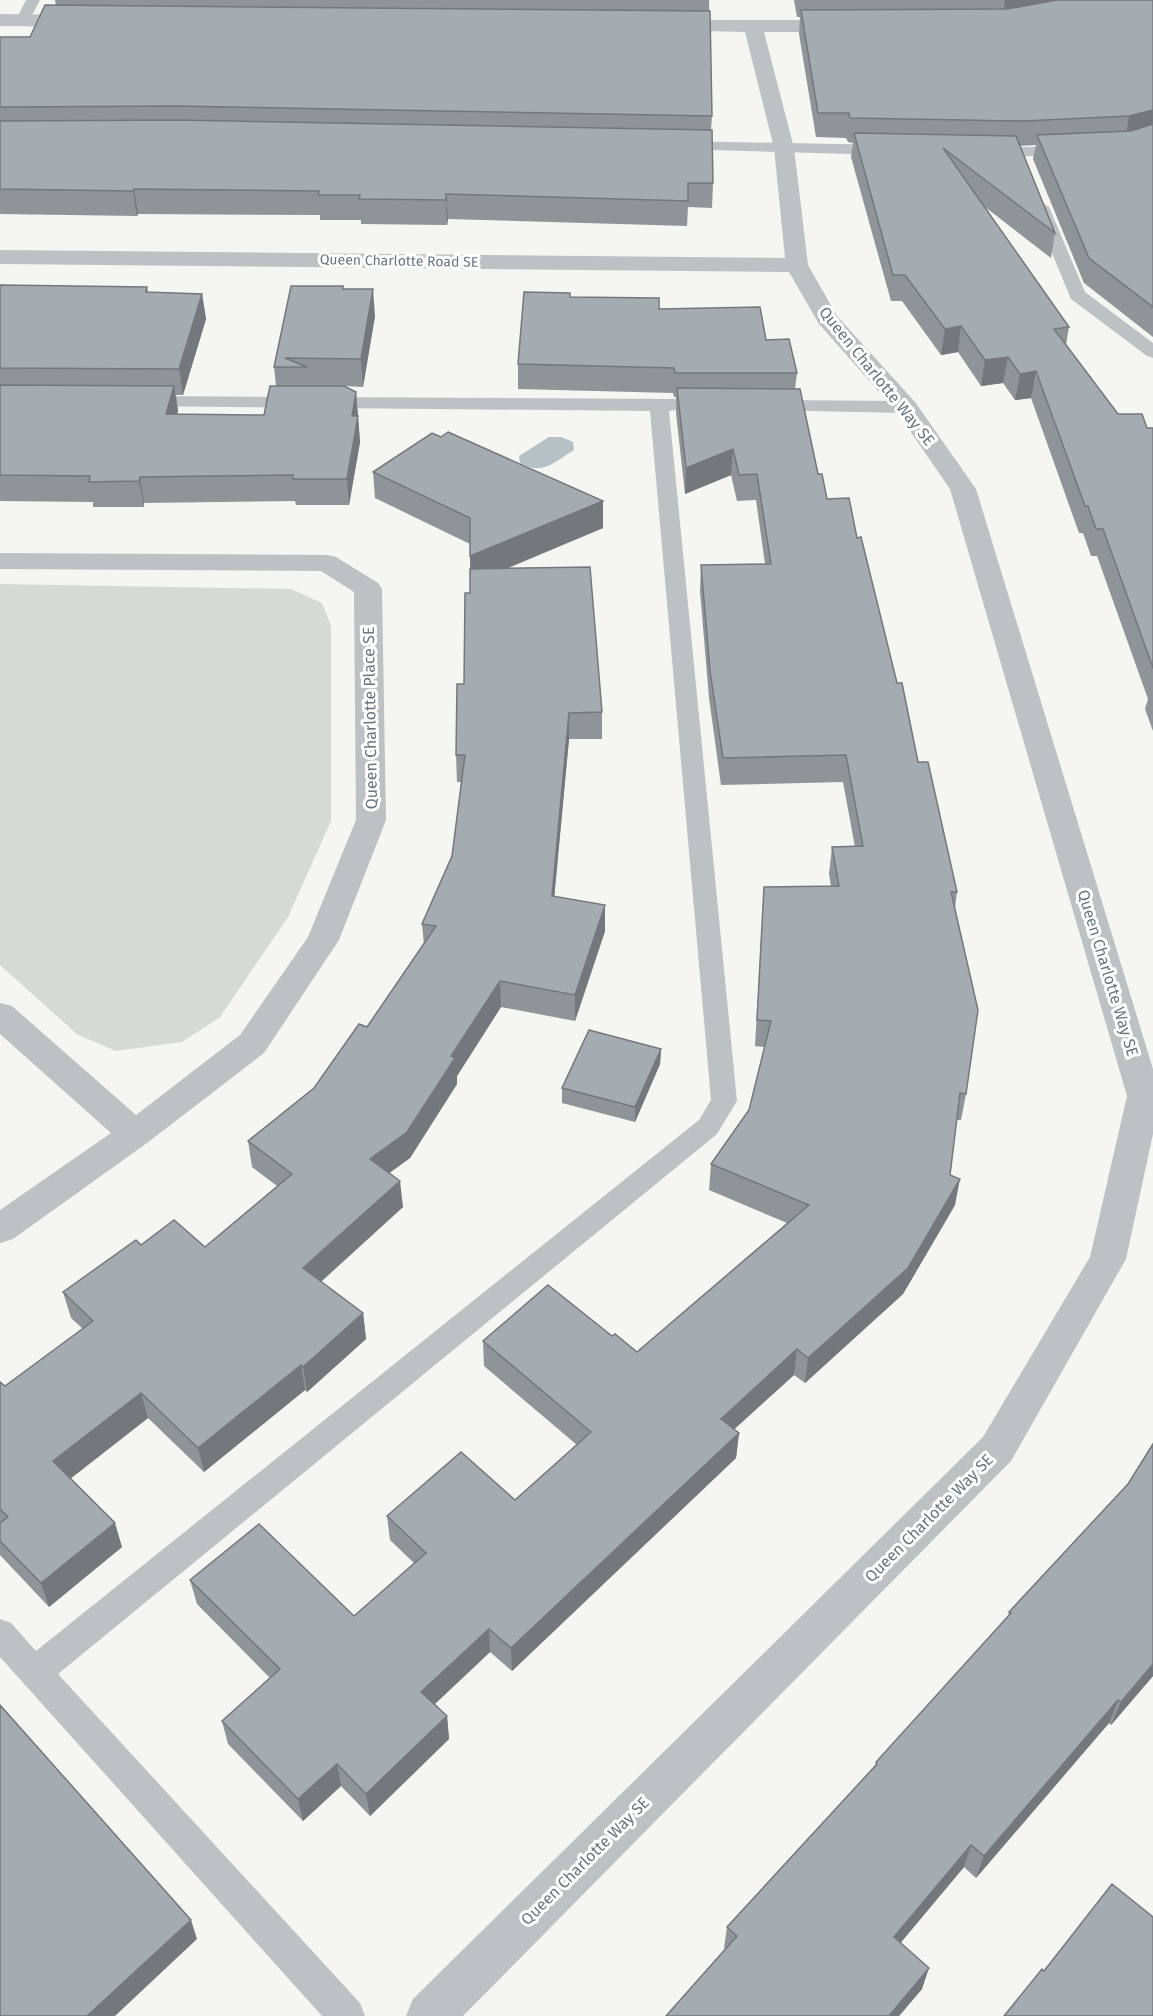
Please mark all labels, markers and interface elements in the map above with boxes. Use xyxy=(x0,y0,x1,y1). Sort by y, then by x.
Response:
street label: Queen Charlotte Road SE xyxy=(320,251,478,271)
street label: Queen Charlotte Way SE xyxy=(815,303,939,449)
street label: Queen Charlotte Place SE xyxy=(359,626,381,810)
street label: Queen Charlotte Way SE xyxy=(1074,887,1142,1059)
street label: Queen Charlotte Way SE xyxy=(861,1450,997,1586)
street label: Queen Charlotte Way SE xyxy=(517,1793,653,1929)

